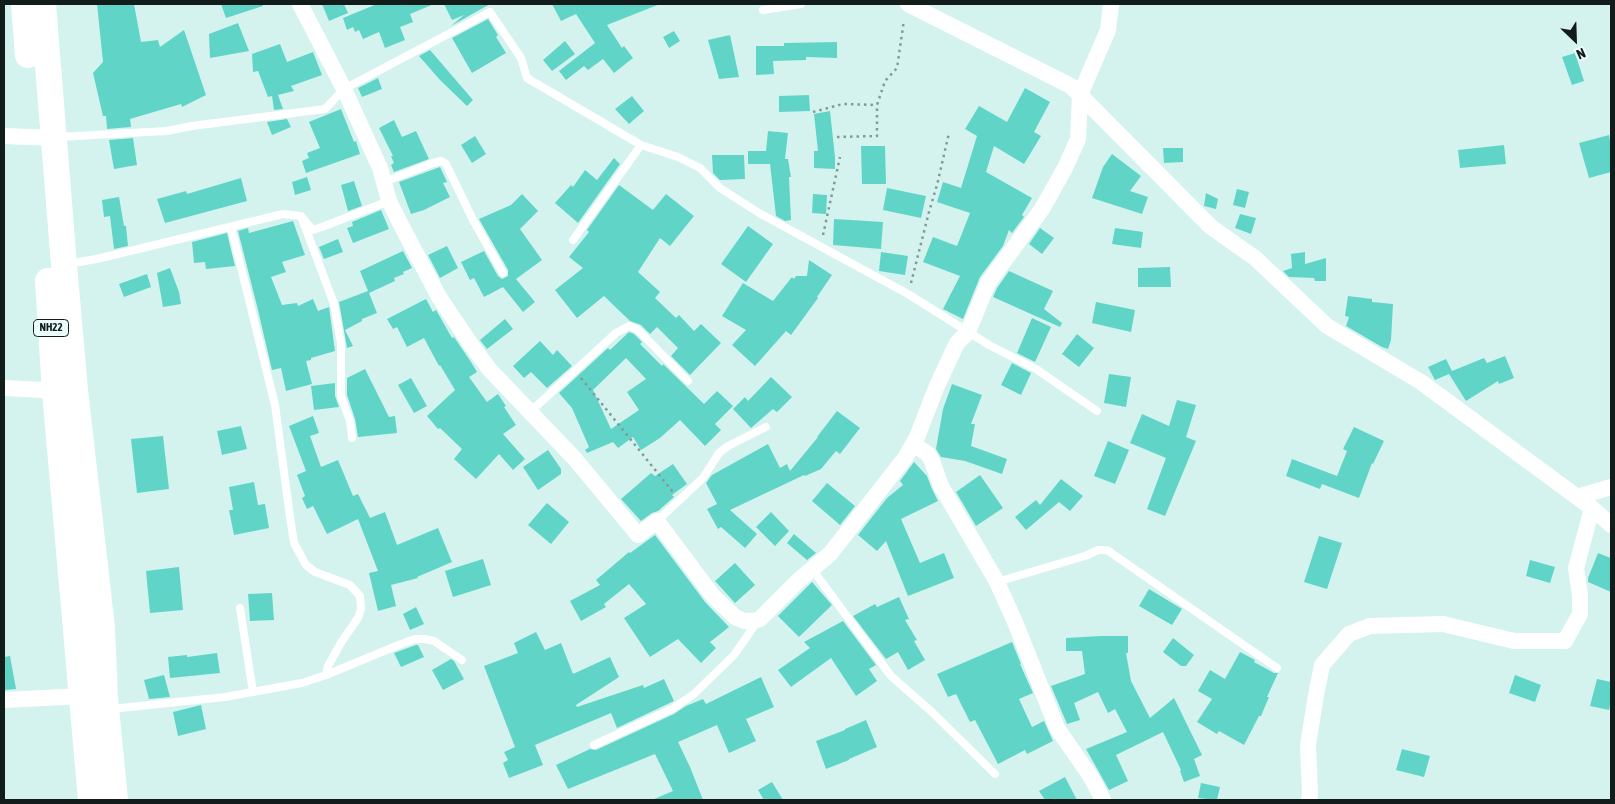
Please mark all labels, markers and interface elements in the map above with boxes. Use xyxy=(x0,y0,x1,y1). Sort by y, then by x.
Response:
north arrow xyxy=(1550,15,1600,65)
text: N xyxy=(1574,45,1588,63)
road number: NH22 xyxy=(34,319,68,336)

